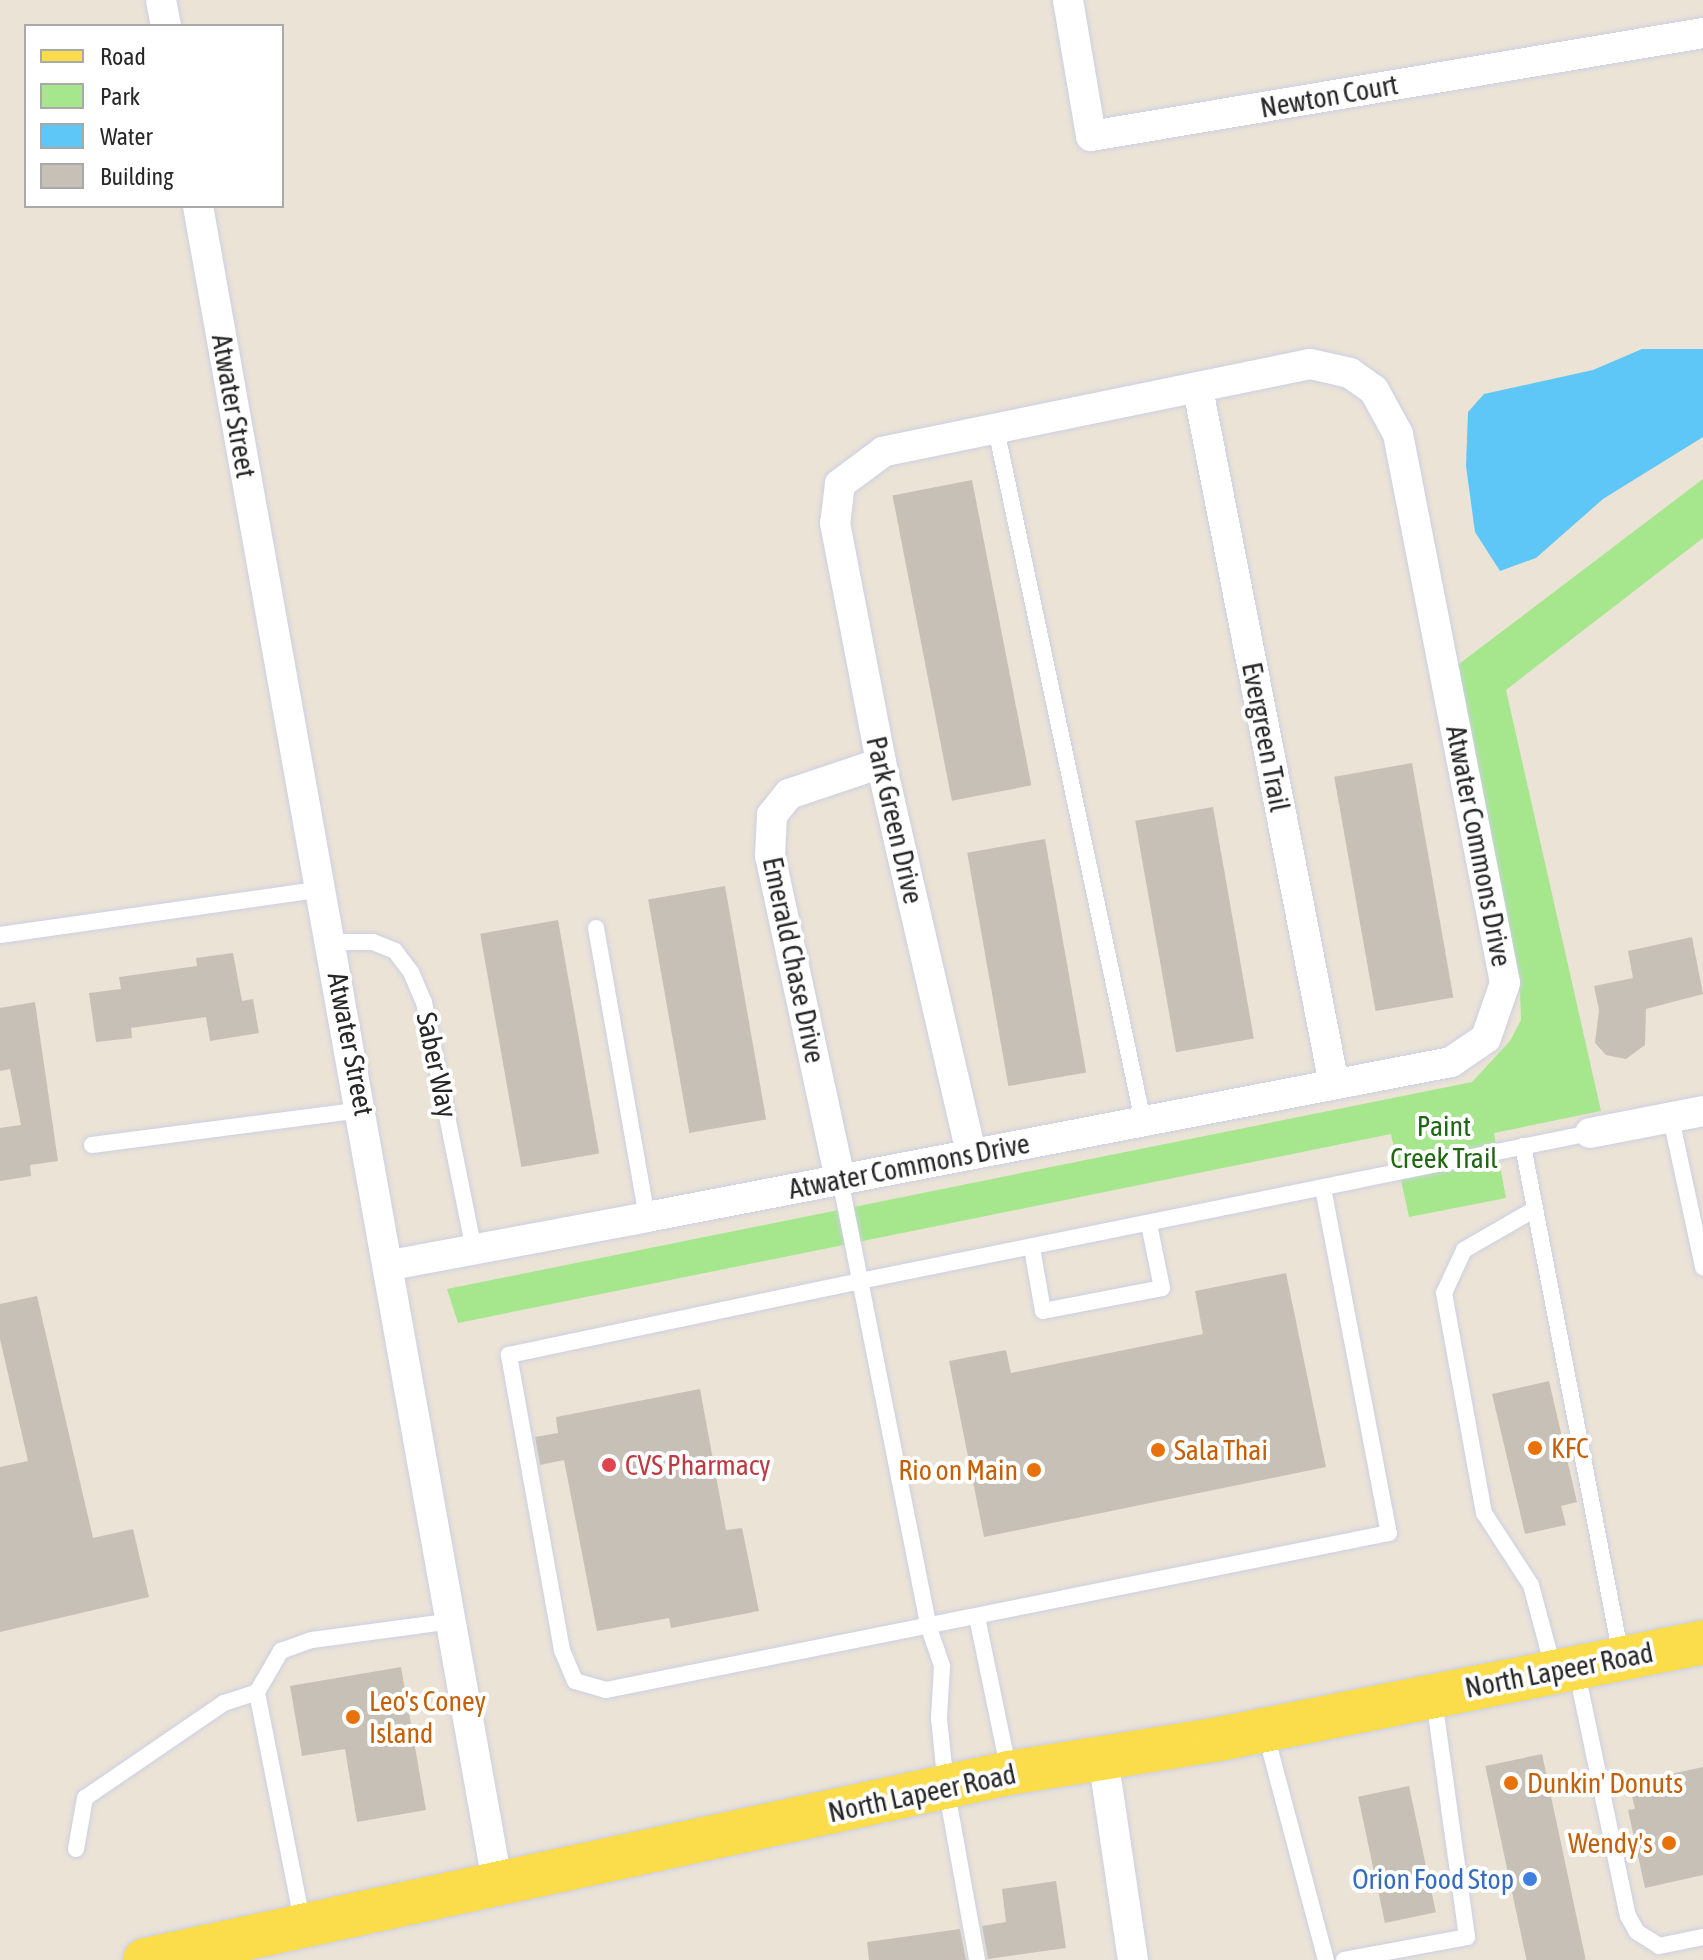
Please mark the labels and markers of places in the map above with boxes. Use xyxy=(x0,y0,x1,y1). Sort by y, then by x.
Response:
place label: KFC xyxy=(1551,1431,1589,1465)
place label: Sala Thai xyxy=(1174,1433,1268,1467)
marker: KFC xyxy=(1526,1439,1544,1457)
marker: Sala Thai xyxy=(1149,1441,1167,1459)
place label: CVS Pharmacy xyxy=(625,1448,771,1482)
place label: Rio on Main xyxy=(898,1453,1018,1487)
marker: CVS Pharmacy xyxy=(600,1456,618,1474)
marker: Rio on Main xyxy=(1025,1461,1043,1479)
place label: Leo's Coney Island xyxy=(369,1684,486,1750)
marker: Leo's Coney Island xyxy=(344,1708,362,1726)
place label: Dunkin' Donuts xyxy=(1527,1766,1683,1800)
marker: Dunkin' Donuts xyxy=(1502,1774,1520,1792)
place label: Wendy's xyxy=(1568,1826,1653,1860)
marker: Wendy's xyxy=(1660,1834,1678,1852)
place label: Orion Food Stop xyxy=(1352,1862,1514,1896)
marker: Orion Food Stop xyxy=(1521,1870,1539,1888)

